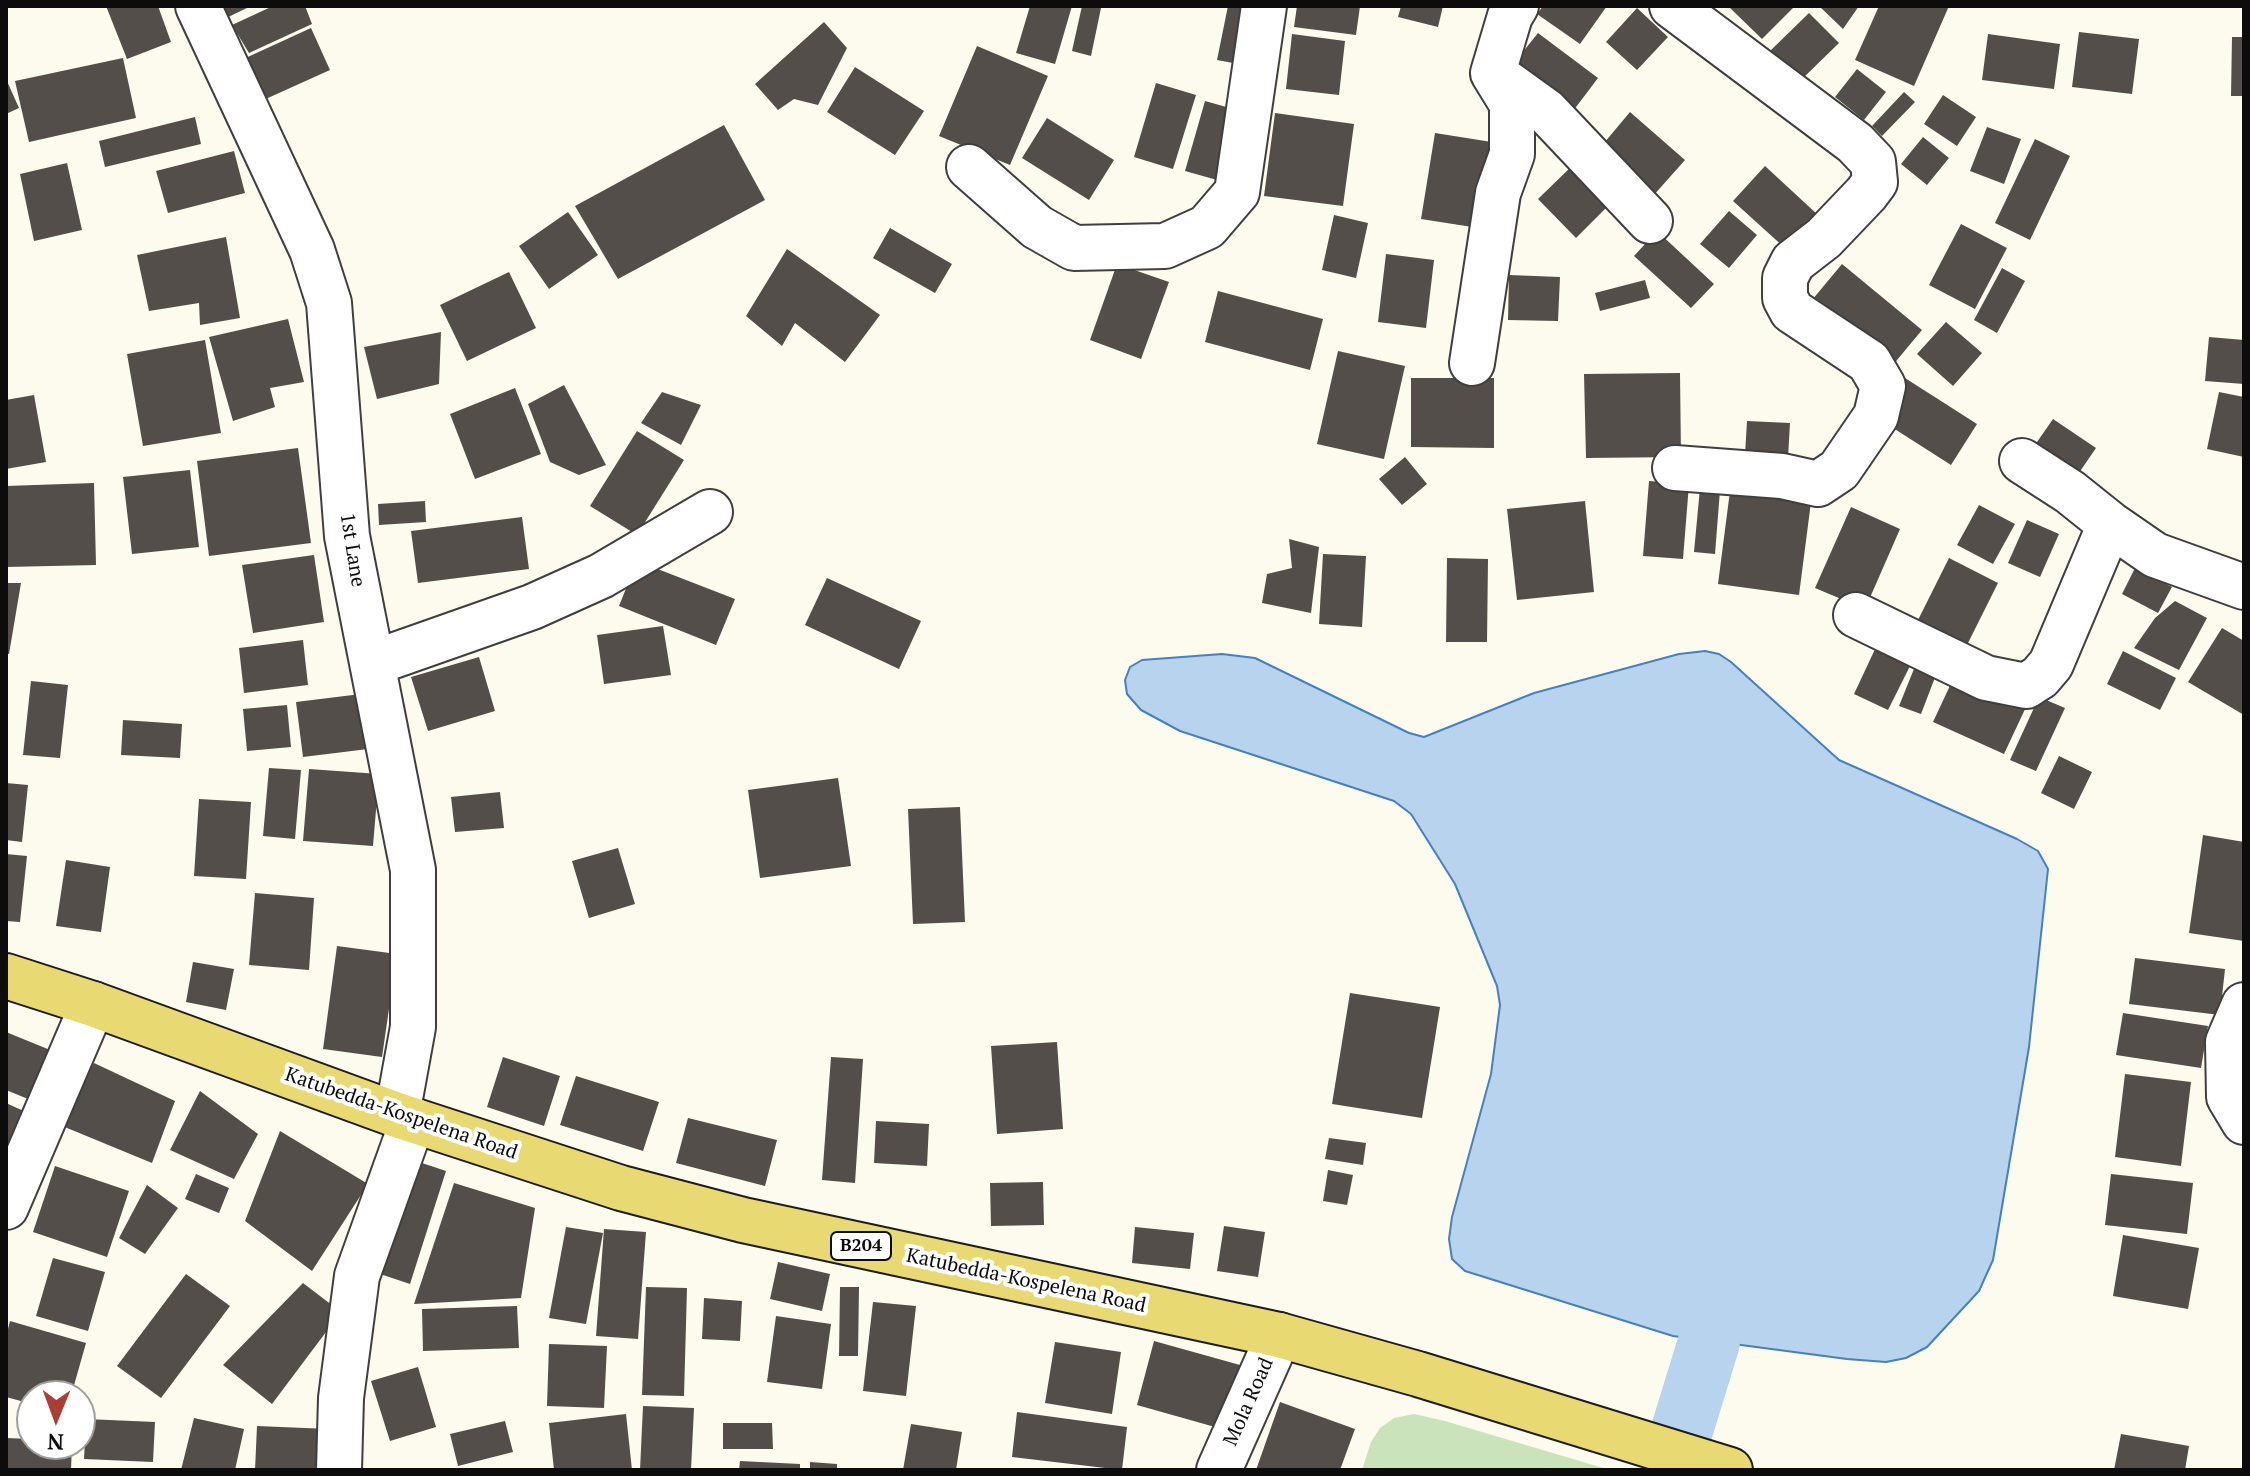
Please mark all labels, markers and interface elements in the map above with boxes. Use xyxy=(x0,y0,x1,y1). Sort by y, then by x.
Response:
street label: 1st Lane xyxy=(334,511,370,589)
street label: Katubedda-Kospelena Road xyxy=(282,1063,520,1165)
road number: B204 xyxy=(831,1232,891,1260)
street label: Katubedda-Kospelena Road xyxy=(904,1244,1148,1318)
street label: Mola Road xyxy=(1219,1354,1279,1450)
north arrow xyxy=(16,1380,96,1460)
text: N xyxy=(47,1428,64,1457)

